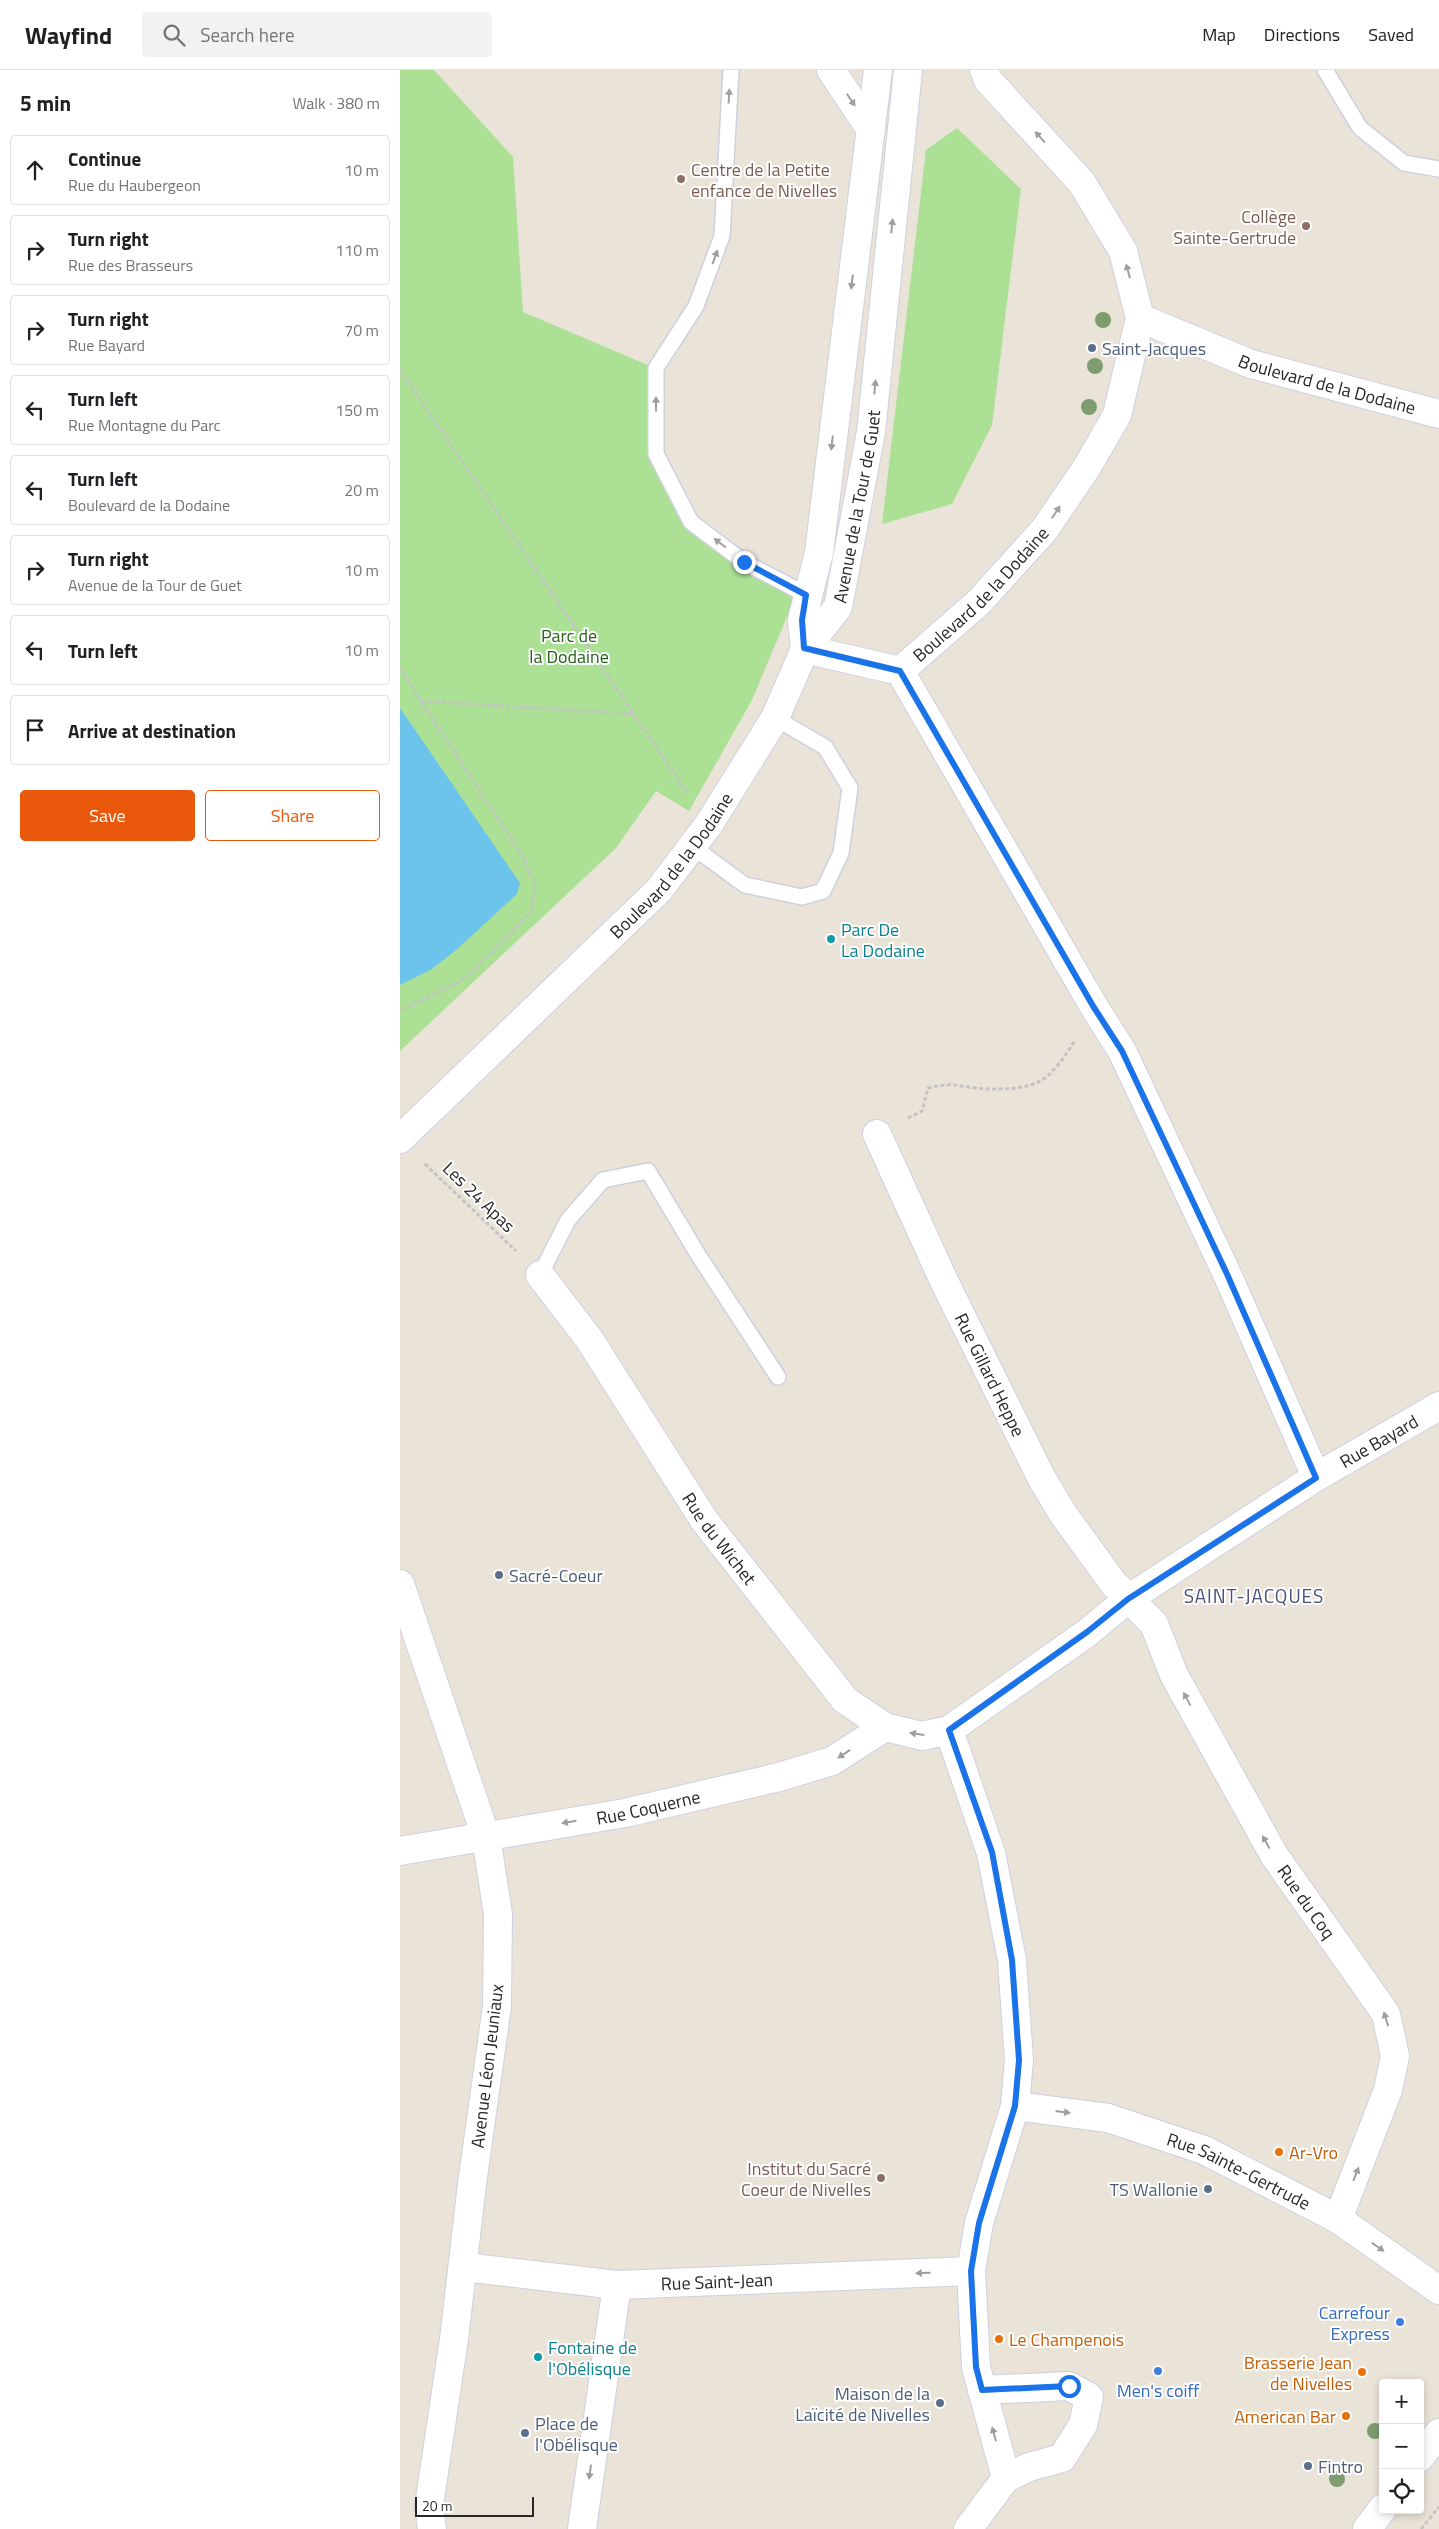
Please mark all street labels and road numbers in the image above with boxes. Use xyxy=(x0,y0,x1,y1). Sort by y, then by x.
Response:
street label: Boulevard de la Dodaine xyxy=(1234,347,1419,421)
street label: Avenue de la Tour de Guet xyxy=(826,408,887,605)
street label: Boulevard de la Dodaine xyxy=(906,520,1055,668)
street label: Boulevard de la Dodaine xyxy=(603,787,739,944)
street label: Les 24 Apas xyxy=(437,1155,521,1239)
street label: Rue Gillard Heppe xyxy=(948,1308,1032,1441)
street label: Rue Bayard xyxy=(1334,1407,1423,1474)
street label: Rue du Wichet xyxy=(676,1487,764,1591)
street label: Rue Coquerne xyxy=(594,1782,703,1831)
street label: Rue du Coq xyxy=(1271,1859,1342,1944)
street label: Avenue Léon Jeuniaux xyxy=(464,1982,510,2150)
street label: Rue Sainte-Gertrude xyxy=(1163,2125,1315,2216)
street label: Rue Saint-Jean xyxy=(660,2265,773,2297)

